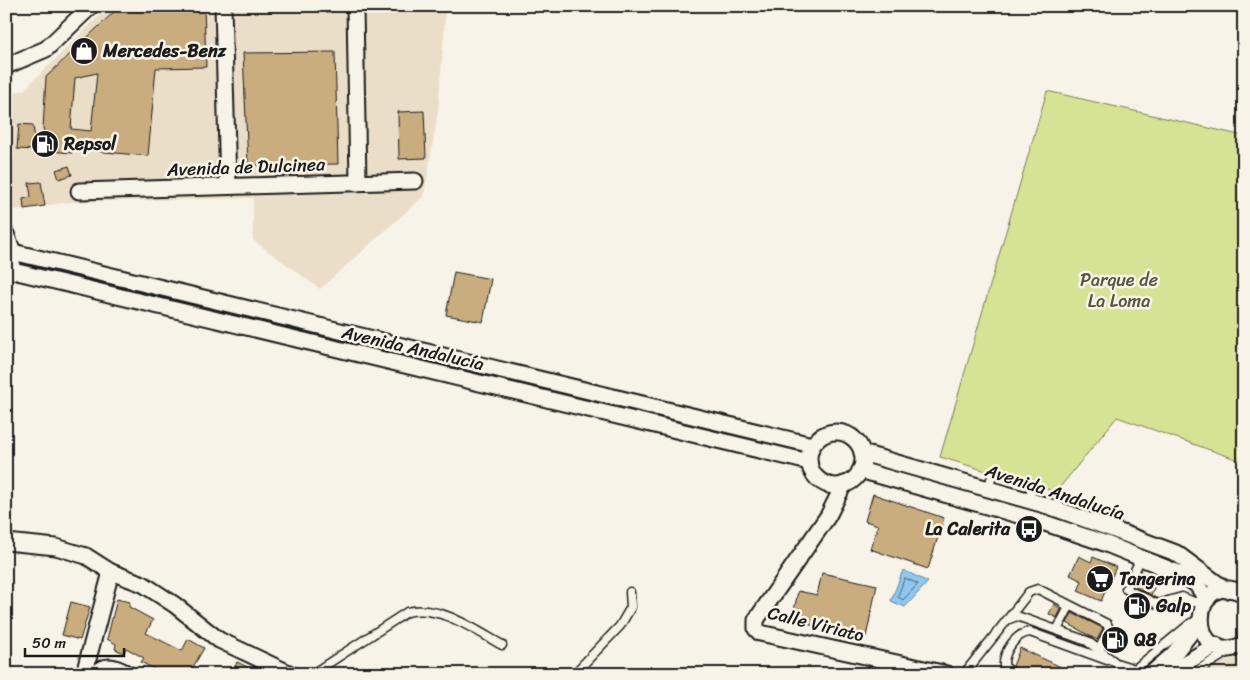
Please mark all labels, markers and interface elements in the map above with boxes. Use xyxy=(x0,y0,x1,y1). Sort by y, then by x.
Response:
place label: Mercedes-Benz xyxy=(102,35,227,67)
shop icon: Mercedes-Benz xyxy=(69,36,99,66)
place label: Repsol xyxy=(63,128,117,160)
fuel station icon: Repsol xyxy=(30,129,60,159)
street label: Avenida de Dulcinea xyxy=(165,148,327,186)
park label: Parque de La Loma xyxy=(1080,264,1158,317)
street label: Avenida Andalucía xyxy=(338,316,487,380)
street label: Avenida Andalucía xyxy=(980,454,1129,530)
place label: La Calerita xyxy=(925,513,1011,545)
bus stop icon: La Calerita xyxy=(1014,514,1044,544)
place label: Tangerina xyxy=(1119,563,1196,595)
supermarket icon: Tangerina xyxy=(1085,564,1115,594)
place label: Galp xyxy=(1155,590,1191,622)
fuel station icon: Galp xyxy=(1122,591,1152,621)
street label: Calle Viriato xyxy=(764,597,868,651)
place label: Q8 xyxy=(1134,624,1157,656)
scale bar xyxy=(25,625,124,657)
fuel station icon: Q8 xyxy=(1100,625,1130,655)
text: 50 m xyxy=(32,630,67,656)

